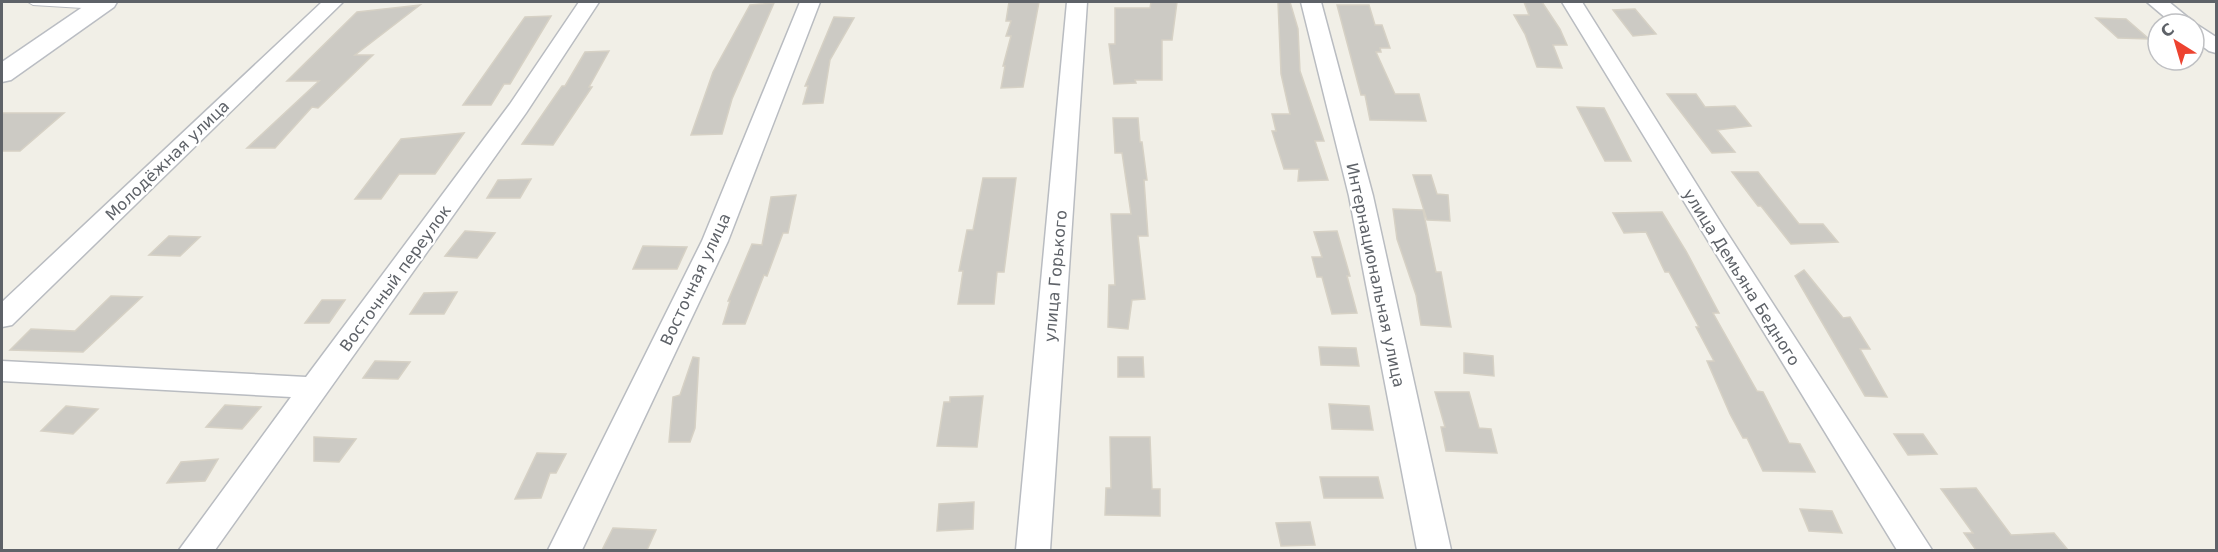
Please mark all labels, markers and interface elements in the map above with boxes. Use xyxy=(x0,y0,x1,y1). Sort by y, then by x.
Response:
north arrow xyxy=(2146,12,2206,72)
text: С xyxy=(2157,19,2178,42)
street label: Молодёжная улица xyxy=(102,96,233,224)
street label: Интернациональная улица xyxy=(1342,161,1409,389)
street label: улица Демьяна Бедного xyxy=(1679,185,1804,369)
street label: Восточный переулок xyxy=(336,201,455,355)
street label: улица Горького xyxy=(1040,209,1071,343)
street label: Восточная улица xyxy=(656,210,734,348)

